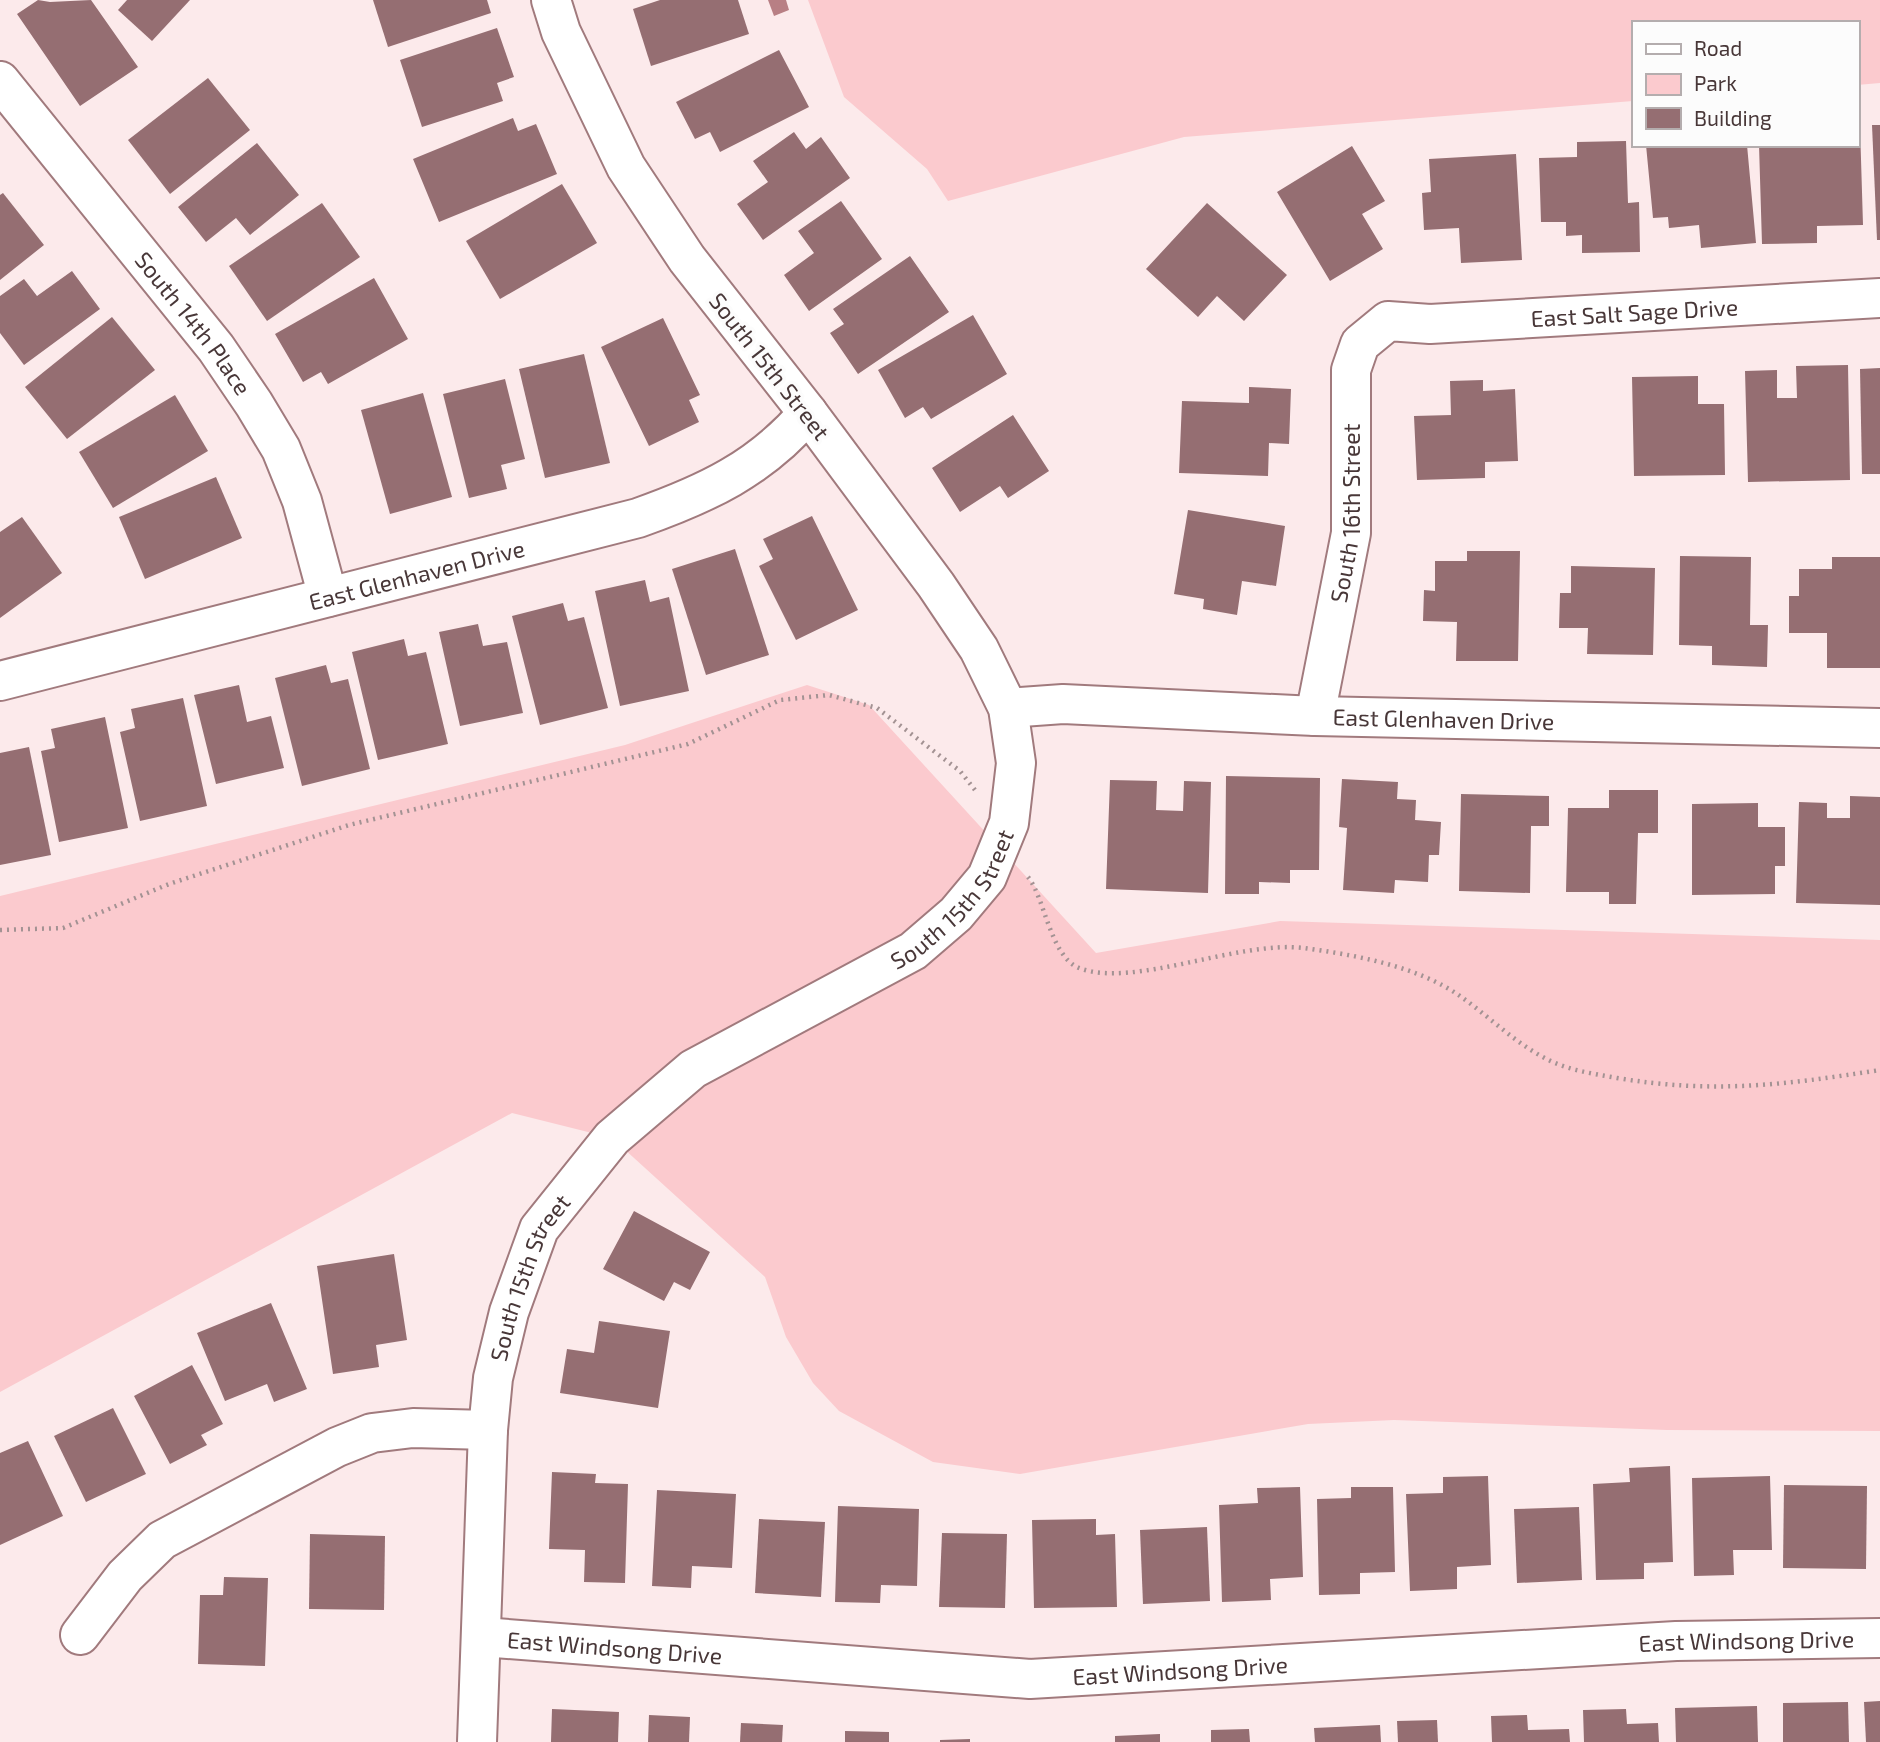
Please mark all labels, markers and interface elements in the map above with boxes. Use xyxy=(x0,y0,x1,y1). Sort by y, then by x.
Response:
legend xyxy=(1632,21,1859,147)
text: Road xyxy=(1694,35,1742,60)
text: Park xyxy=(1694,70,1737,95)
text: Building xyxy=(1694,105,1772,130)
street label: South 14th Place xyxy=(130,246,258,400)
street label: South 15th Street xyxy=(704,287,836,445)
street label: East Salt Sage Drive xyxy=(1530,292,1739,332)
street label: South 16th Street xyxy=(1324,423,1365,605)
street label: East Glenhaven Drive xyxy=(306,534,528,616)
street label: East Glenhaven Drive xyxy=(1332,702,1555,735)
street label: South 15th Street xyxy=(885,825,1019,975)
street label: South 15th Street xyxy=(484,1188,576,1364)
street label: East Windsong Drive xyxy=(1638,1624,1854,1657)
street label: East Windsong Drive xyxy=(506,1625,723,1669)
street label: East Windsong Drive xyxy=(1072,1650,1289,1690)

